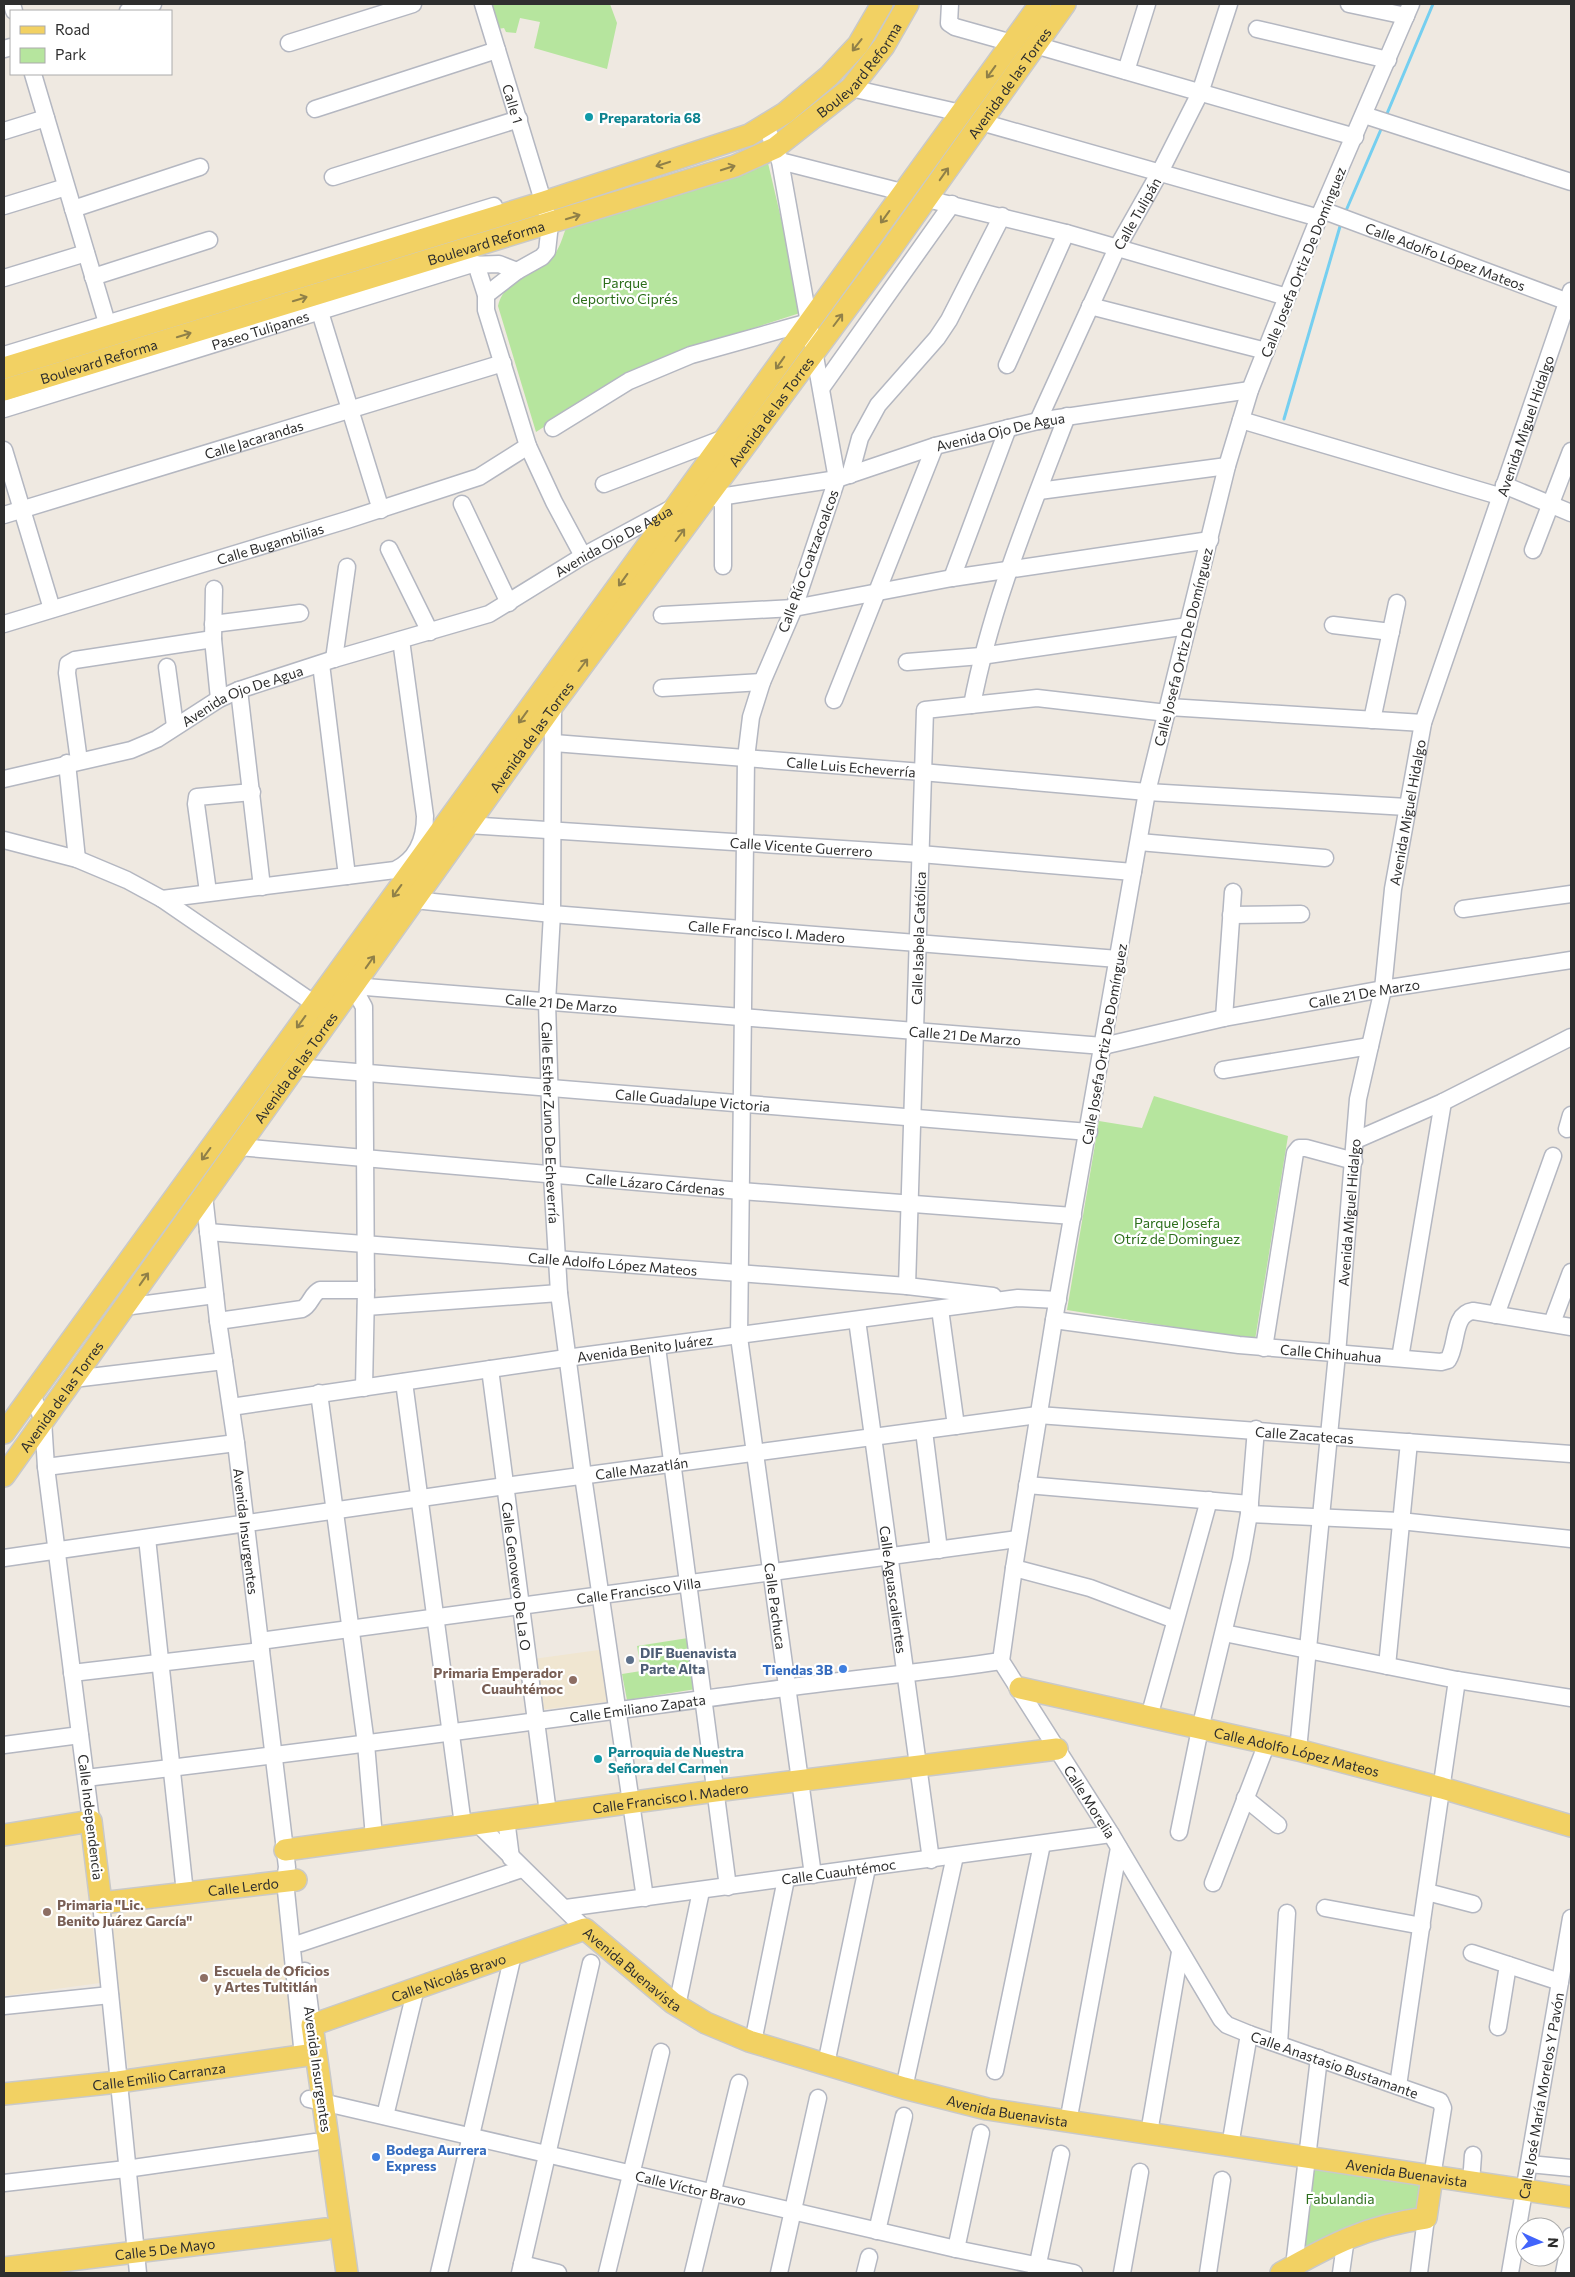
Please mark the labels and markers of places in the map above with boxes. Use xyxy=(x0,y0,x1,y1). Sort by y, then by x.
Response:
place label: Preparatoria 68 xyxy=(599,109,701,126)
marker: Preparatoria 68 xyxy=(583,111,595,123)
place label: DIF Buenavista Parte Alta xyxy=(640,1644,737,1677)
marker: DIF Buenavista Parte Alta xyxy=(624,1654,636,1666)
place label: Tiendas 3B xyxy=(762,1661,833,1678)
marker: Tiendas 3B xyxy=(837,1663,849,1675)
place label: Primaria Emperador Cuauhtémoc xyxy=(433,1664,563,1697)
marker: Primaria Emperador Cuauhtémoc xyxy=(567,1674,579,1686)
place label: Parroquia de Nuestra Señora del Carmen xyxy=(608,1743,744,1776)
marker: Parroquia de Nuestra Señora del Carmen xyxy=(592,1753,604,1765)
place label: Primaria "Lic. Benito Juárez García" xyxy=(57,1896,192,1929)
marker: Primaria "Lic. Benito Juárez García" xyxy=(41,1906,53,1918)
place label: Escuela de Oficios y Artes Tultitlán xyxy=(214,1962,330,1995)
marker: Escuela de Oficios y Artes Tultitlán xyxy=(198,1972,210,1984)
place label: Bodega Aurrera Express xyxy=(386,2141,487,2174)
marker: Bodega Aurrera Express xyxy=(370,2151,382,2163)

